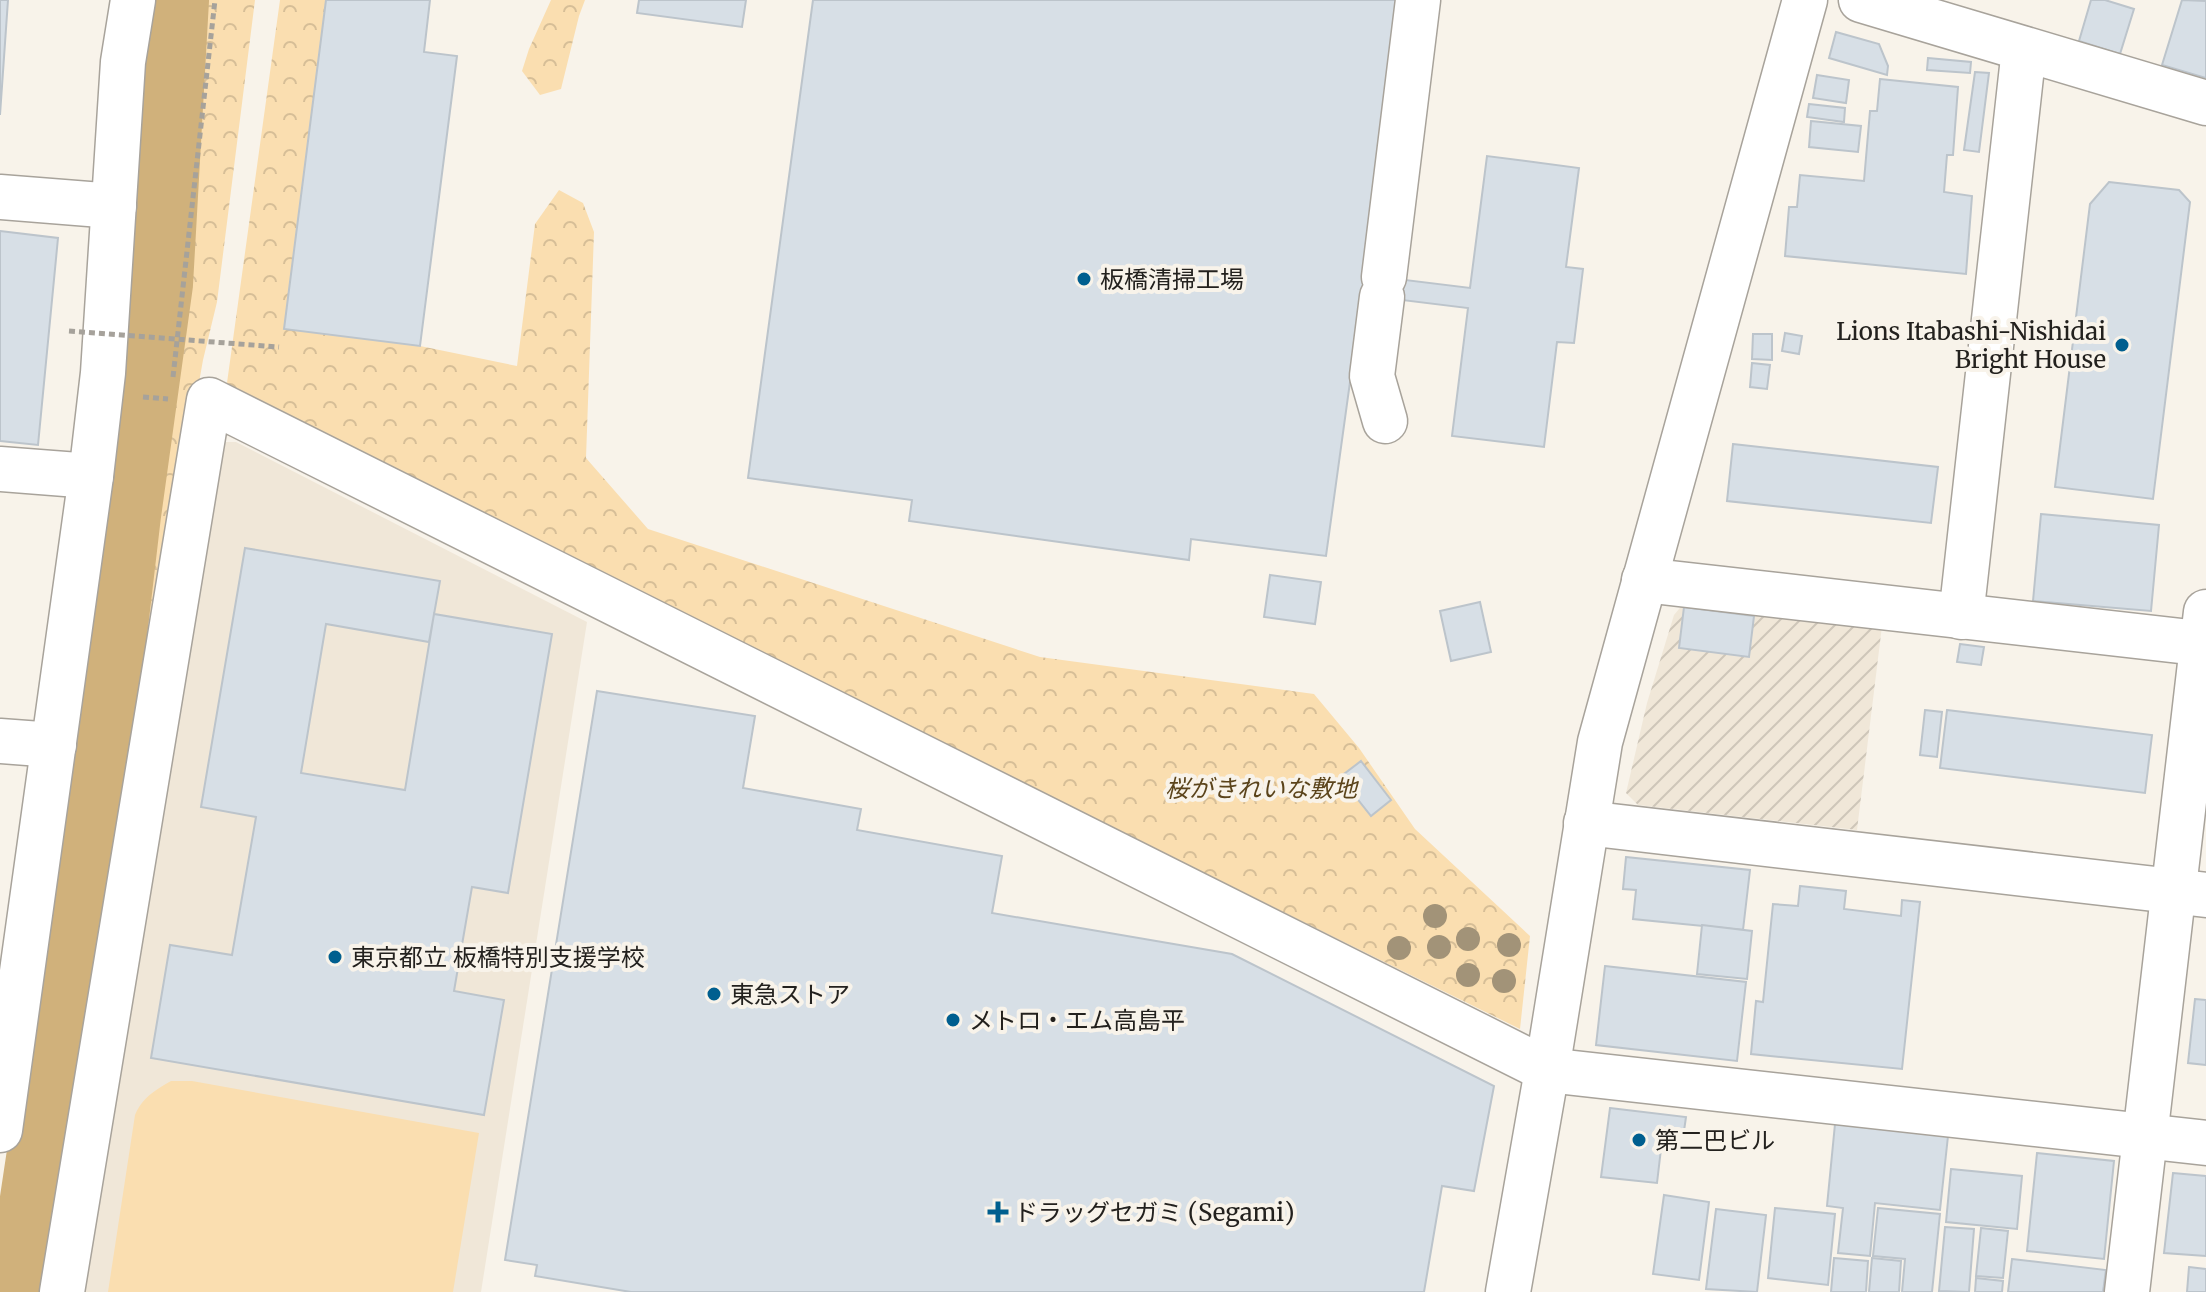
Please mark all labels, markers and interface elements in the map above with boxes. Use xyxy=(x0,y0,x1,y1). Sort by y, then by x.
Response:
place label: 板橋清掃工場 xyxy=(1100,264,1244,295)
marker: 板橋清掃工場 xyxy=(1075,270,1093,288)
place label: Lions Itabashi-Nishidai Bright House xyxy=(1836,316,2106,375)
marker: Lions Itabashi-Nishidai Bright House xyxy=(2113,336,2131,354)
park label: 桜がきれいな敷地 xyxy=(1165,773,1360,804)
place label: 東京都立 板橋特別支援学校 xyxy=(351,942,645,973)
marker: 東京都立 板橋特別支援学校 xyxy=(326,948,344,966)
place label: 東急ストア xyxy=(730,979,850,1010)
marker: 東急ストア xyxy=(705,985,723,1003)
place label: メトロ・エム高島平 xyxy=(969,1005,1185,1036)
marker: メトロ・エム高島平 xyxy=(944,1011,962,1029)
place label: 第二巴ビル xyxy=(1655,1125,1775,1156)
marker: 第二巴ビル xyxy=(1630,1131,1648,1149)
place label: ドラッグセガミ (Segami) xyxy=(1014,1197,1294,1228)
marker: ドラッグセガミ (Segami) xyxy=(989,1203,1007,1221)

